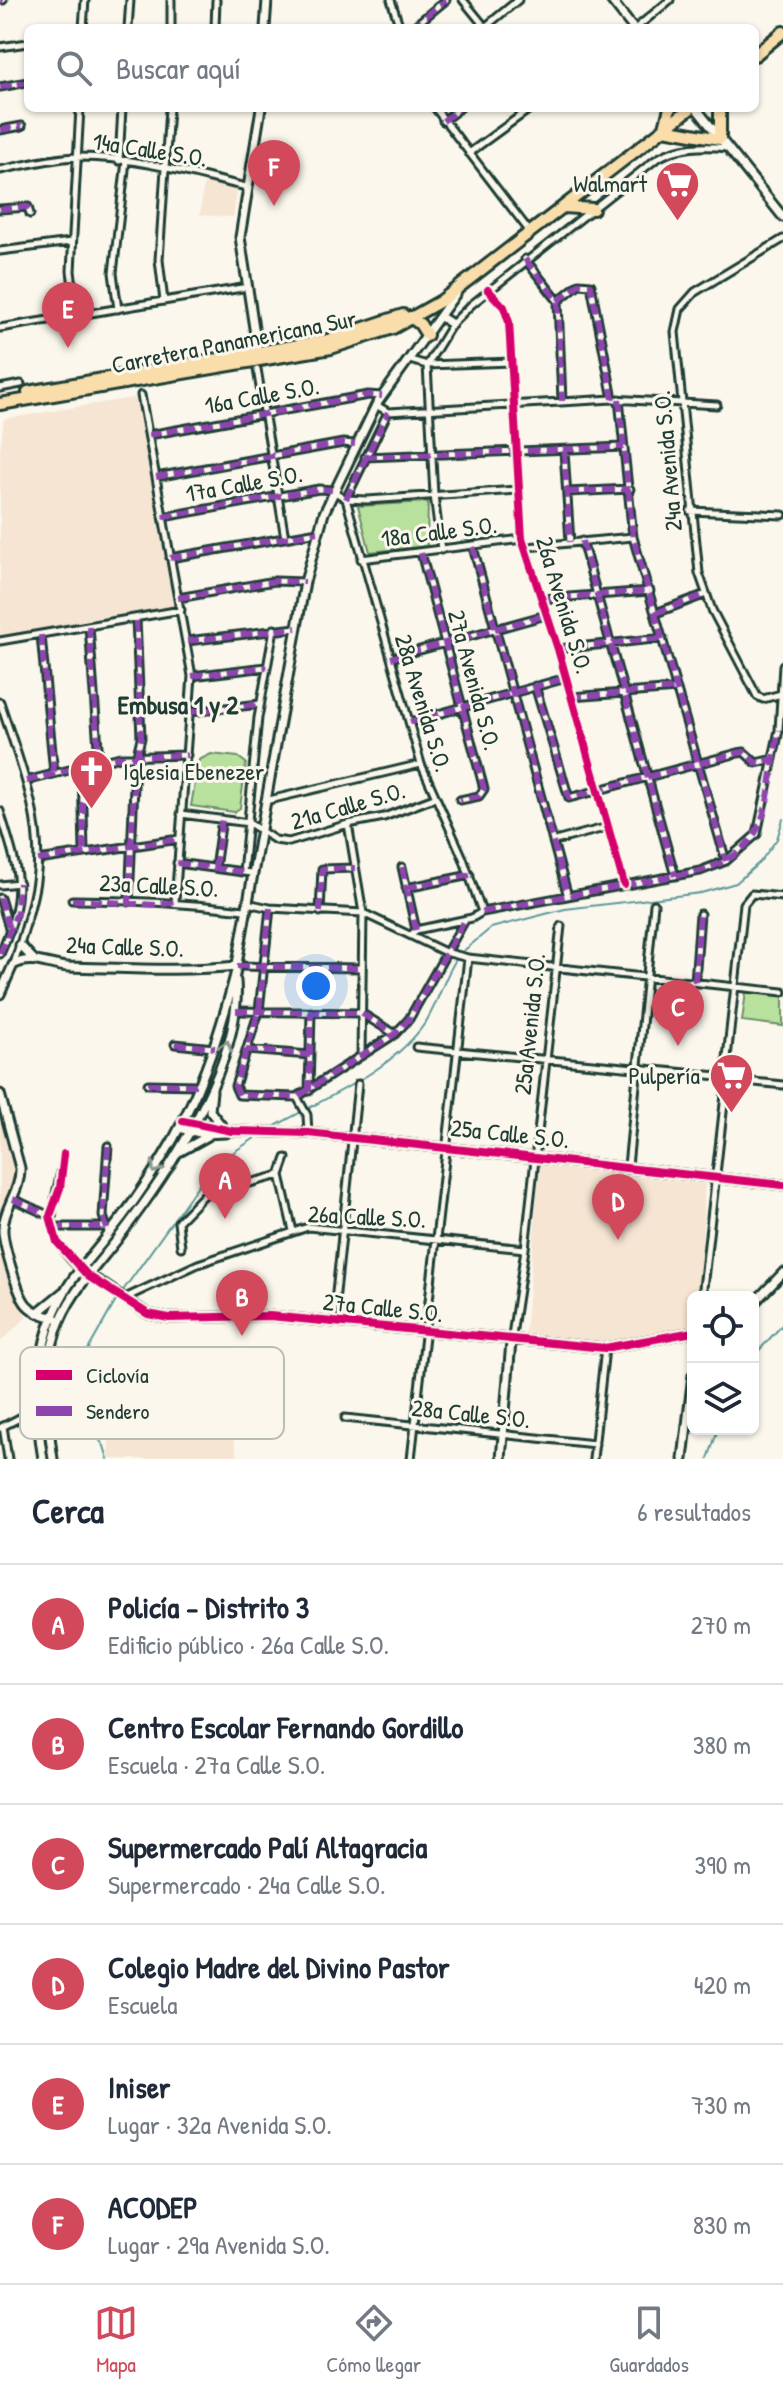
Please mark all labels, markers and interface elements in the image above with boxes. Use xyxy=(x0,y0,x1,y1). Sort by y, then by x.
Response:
search box xyxy=(24,24,759,112)
icon: search xyxy=(52,46,96,90)
text: Buscar aquí xyxy=(116,48,241,88)
street label: 14a Calle S.O. xyxy=(91,124,210,174)
pin: F xyxy=(248,140,300,206)
supermarket icon: Walmart xyxy=(654,160,702,223)
place label: Walmart xyxy=(573,167,648,199)
pin: E xyxy=(42,282,94,348)
street label: Carretera Panamericana Sur xyxy=(109,302,359,380)
street label: 16a Calle S.O. xyxy=(202,369,322,421)
street label: 24a Avenida S.O. xyxy=(645,389,689,533)
street label: 17a Calle S.O. xyxy=(183,457,305,509)
street label: 18a Calle S.O. xyxy=(379,508,499,554)
street label: 26a Avenida S.O. xyxy=(529,532,601,677)
street label: 27a Avenida S.O. xyxy=(441,606,509,753)
street label: 28a Avenida S.O. xyxy=(388,630,460,776)
district label: Embusa 1 y 2 xyxy=(117,687,239,723)
church icon: Iglesia Ebenezer xyxy=(68,748,116,811)
place label: Iglesia Ebenezer xyxy=(123,755,264,787)
street label: 21a Calle S.O. xyxy=(287,773,409,837)
street label: 23a Calle S.O. xyxy=(99,866,220,904)
street label: 24a Calle S.O. xyxy=(66,928,184,964)
street label: 25a Avenida S.O. xyxy=(506,951,552,1096)
your location xyxy=(296,966,336,1006)
pin: C xyxy=(652,980,704,1046)
one-way arrow xyxy=(217,1040,233,1054)
supermarket icon: Pulpería xyxy=(707,1052,755,1115)
place label: Pulpería xyxy=(629,1059,700,1091)
street label: 25a Calle S.O. xyxy=(449,1111,571,1155)
pin: A xyxy=(199,1153,251,1219)
one-way arrow xyxy=(150,1159,165,1174)
pin: D xyxy=(592,1174,644,1240)
street label: 26a Calle S.O. xyxy=(307,1197,427,1235)
pin: B xyxy=(216,1270,268,1336)
street label: 27a Calle S.O. xyxy=(321,1285,445,1329)
map controls xyxy=(687,1291,759,1435)
button: locate xyxy=(687,1291,759,1363)
legend xyxy=(20,1347,284,1439)
text: Ciclovía xyxy=(86,1360,149,1390)
button: layers xyxy=(687,1363,759,1435)
street label: 28a Calle S.O. xyxy=(410,1391,532,1435)
text: Sendero xyxy=(86,1396,150,1426)
text: Cerca xyxy=(32,1488,104,1534)
text: 6 resultados xyxy=(637,1494,751,1529)
text: Policía - Distrito 3 xyxy=(108,1587,309,1627)
text: A xyxy=(52,1607,64,1642)
text: 270 m xyxy=(691,1607,751,1642)
text: Edificio público · 26a Calle S.O. xyxy=(108,1627,389,1662)
text: Centro Escolar Fernando Gordillo xyxy=(108,1707,463,1747)
text: B xyxy=(51,1727,65,1762)
text: 380 m xyxy=(693,1727,751,1762)
text: Escuela · 27a Calle S.O. xyxy=(108,1747,325,1782)
text: Supermercado Palí Altagracia xyxy=(108,1827,427,1867)
text: C xyxy=(51,1847,65,1882)
text: 390 m xyxy=(695,1847,751,1882)
text: Supermercado · 24a Calle S.O. xyxy=(108,1867,386,1902)
text: Colegio Madre del Divino Pastor xyxy=(108,1947,450,1987)
text: D xyxy=(52,1967,64,2002)
text: 420 m xyxy=(694,1967,751,2002)
text: Escuela xyxy=(108,1987,177,2022)
text: Iniser xyxy=(108,2067,170,2107)
text: E xyxy=(52,2087,64,2122)
text: 730 m xyxy=(691,2087,751,2122)
text: Lugar · 32a Avenida S.O. xyxy=(108,2107,332,2142)
text: ACODEP xyxy=(108,2187,198,2227)
text: F xyxy=(53,2207,63,2242)
text: 830 m xyxy=(693,2207,751,2242)
text: Lugar · 29a Avenida S.O. xyxy=(108,2227,330,2262)
tab: Mapa xyxy=(94,2301,138,2379)
tab: Cómo llegar xyxy=(326,2301,421,2379)
tab: Guardados xyxy=(609,2301,689,2379)

